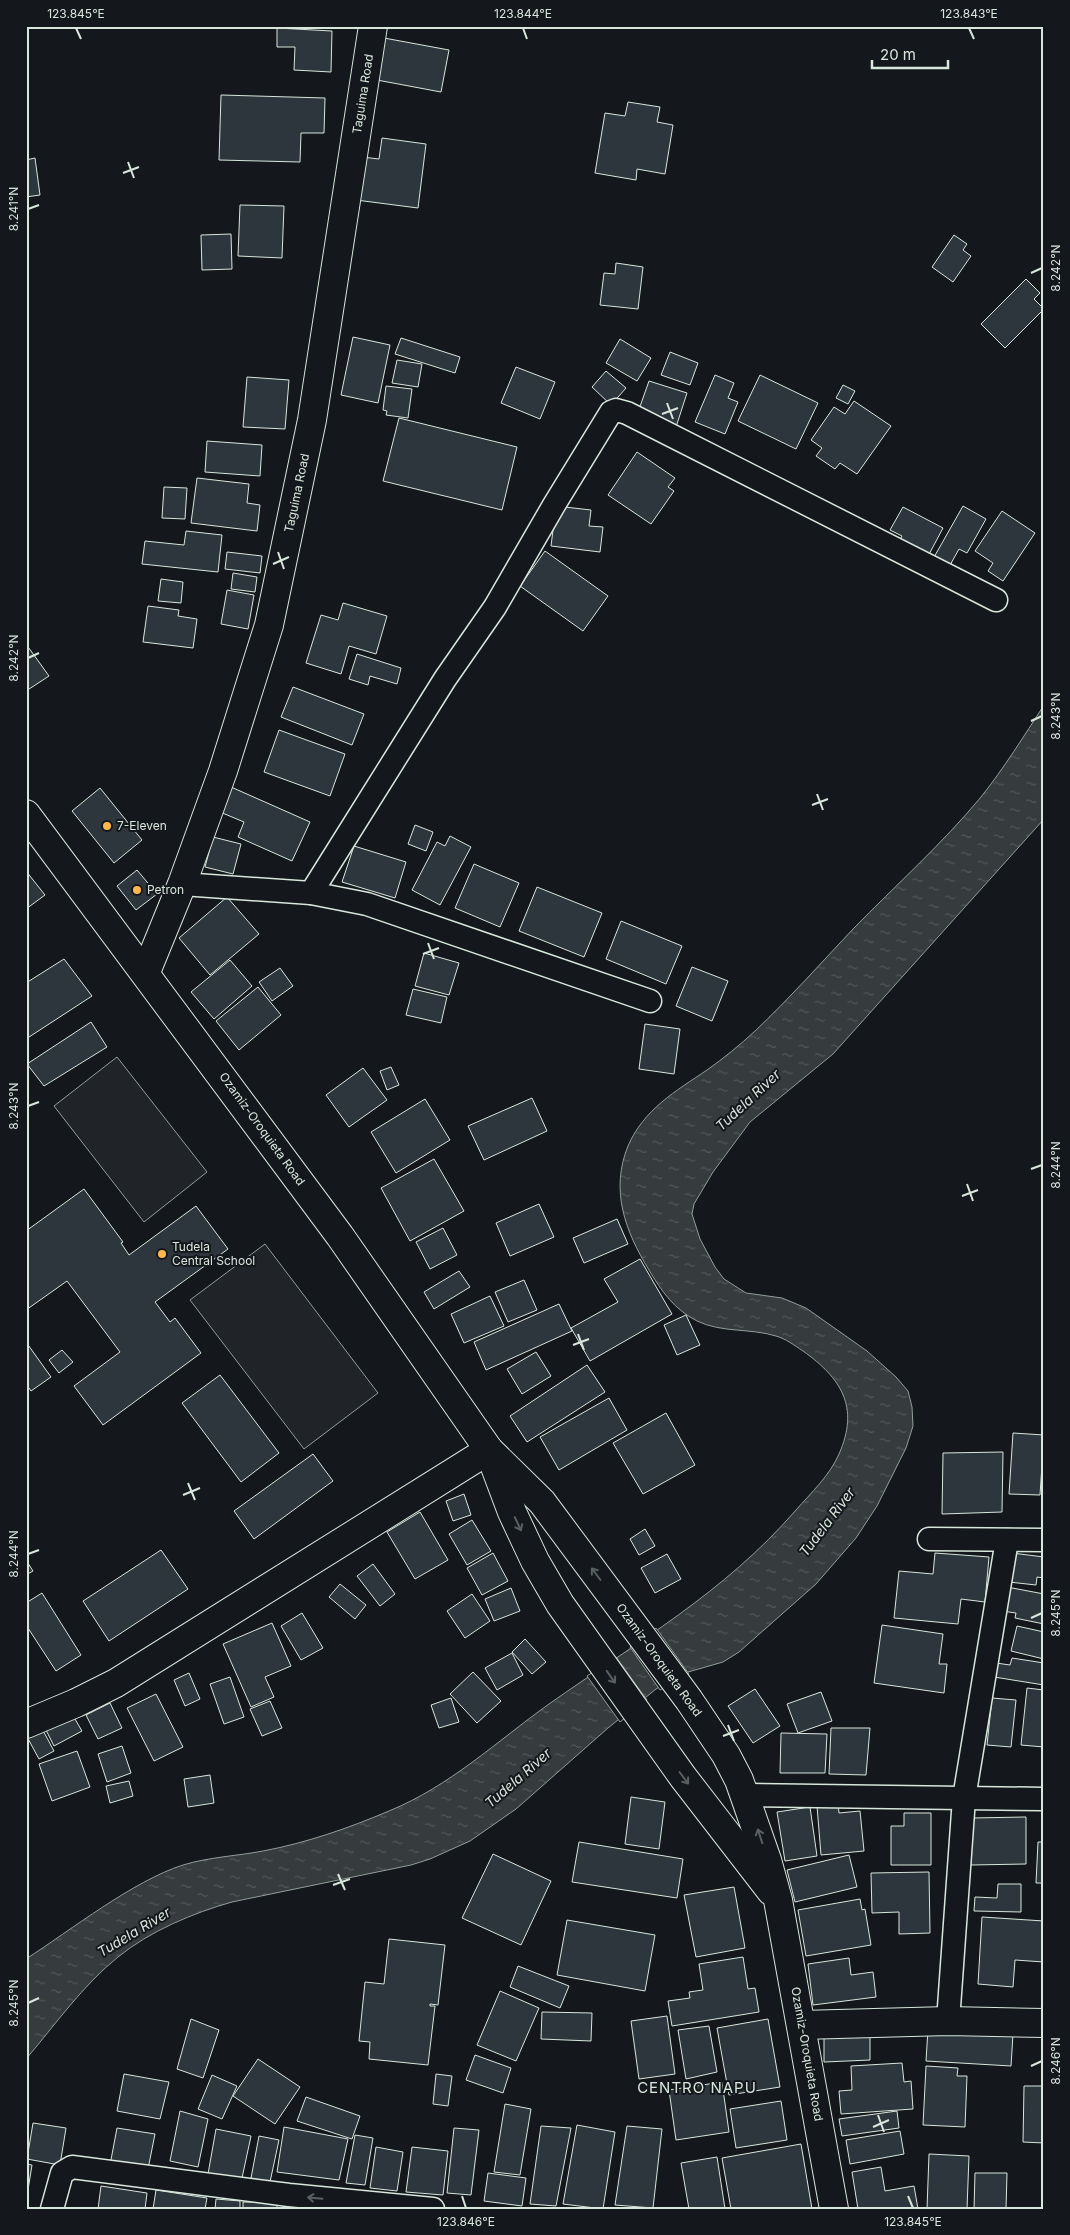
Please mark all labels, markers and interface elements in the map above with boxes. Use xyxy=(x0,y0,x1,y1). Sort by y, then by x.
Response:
text: 123.845°E xyxy=(47,6,105,21)
text: 123.844°E xyxy=(494,6,552,21)
text: 123.843°E xyxy=(940,6,998,21)
scale bar xyxy=(872,38,949,70)
text: 20 m xyxy=(880,45,916,64)
street label: Taguima Road xyxy=(349,53,376,135)
text: 8.241°N xyxy=(6,187,21,231)
text: 8.242°N xyxy=(1048,244,1063,292)
street label: Taguima Road xyxy=(281,452,312,534)
text: 8.242°N xyxy=(6,634,21,682)
text: 8.243°N xyxy=(1048,692,1063,740)
place label: 7-Eleven xyxy=(117,818,167,833)
marker: 7-Eleven xyxy=(101,820,113,832)
place label: Petron xyxy=(147,882,184,897)
marker: Petron xyxy=(131,884,143,896)
water label: Tudela River xyxy=(712,1065,784,1134)
street label: Ozamiz-Oroquieta Road xyxy=(216,1069,308,1188)
text: 8.243°N xyxy=(6,1082,21,1130)
text: 8.244°N xyxy=(1048,1141,1063,1189)
place label: Tudela Central School xyxy=(172,1239,255,1268)
marker: Tudela Central School xyxy=(156,1248,168,1260)
water label: Tudela River xyxy=(795,1483,859,1560)
one-way arrow xyxy=(513,1516,523,1531)
text: 8.244°N xyxy=(6,1530,21,1578)
one-way arrow xyxy=(591,1568,602,1581)
text: 8.245°N xyxy=(1048,1589,1063,1637)
street label: Ozamiz-Oroquieta Road xyxy=(613,1600,705,1719)
one-way arrow xyxy=(606,1669,616,1683)
water label: Tudela River xyxy=(481,1744,555,1811)
one-way arrow xyxy=(678,1771,689,1784)
one-way arrow xyxy=(754,1829,764,1845)
water label: Tudela River xyxy=(94,1903,174,1960)
text: 8.245°N xyxy=(6,1979,21,2027)
street label: Ozamiz-Oroquieta Road xyxy=(788,1986,827,2122)
text: 8.246°N xyxy=(1048,2037,1063,2085)
district label: CENTRO NAPU xyxy=(637,2078,757,2097)
one-way arrow xyxy=(308,2193,324,2203)
text: 123.846°E xyxy=(437,2214,495,2229)
text: 123.845°E xyxy=(884,2214,942,2229)

